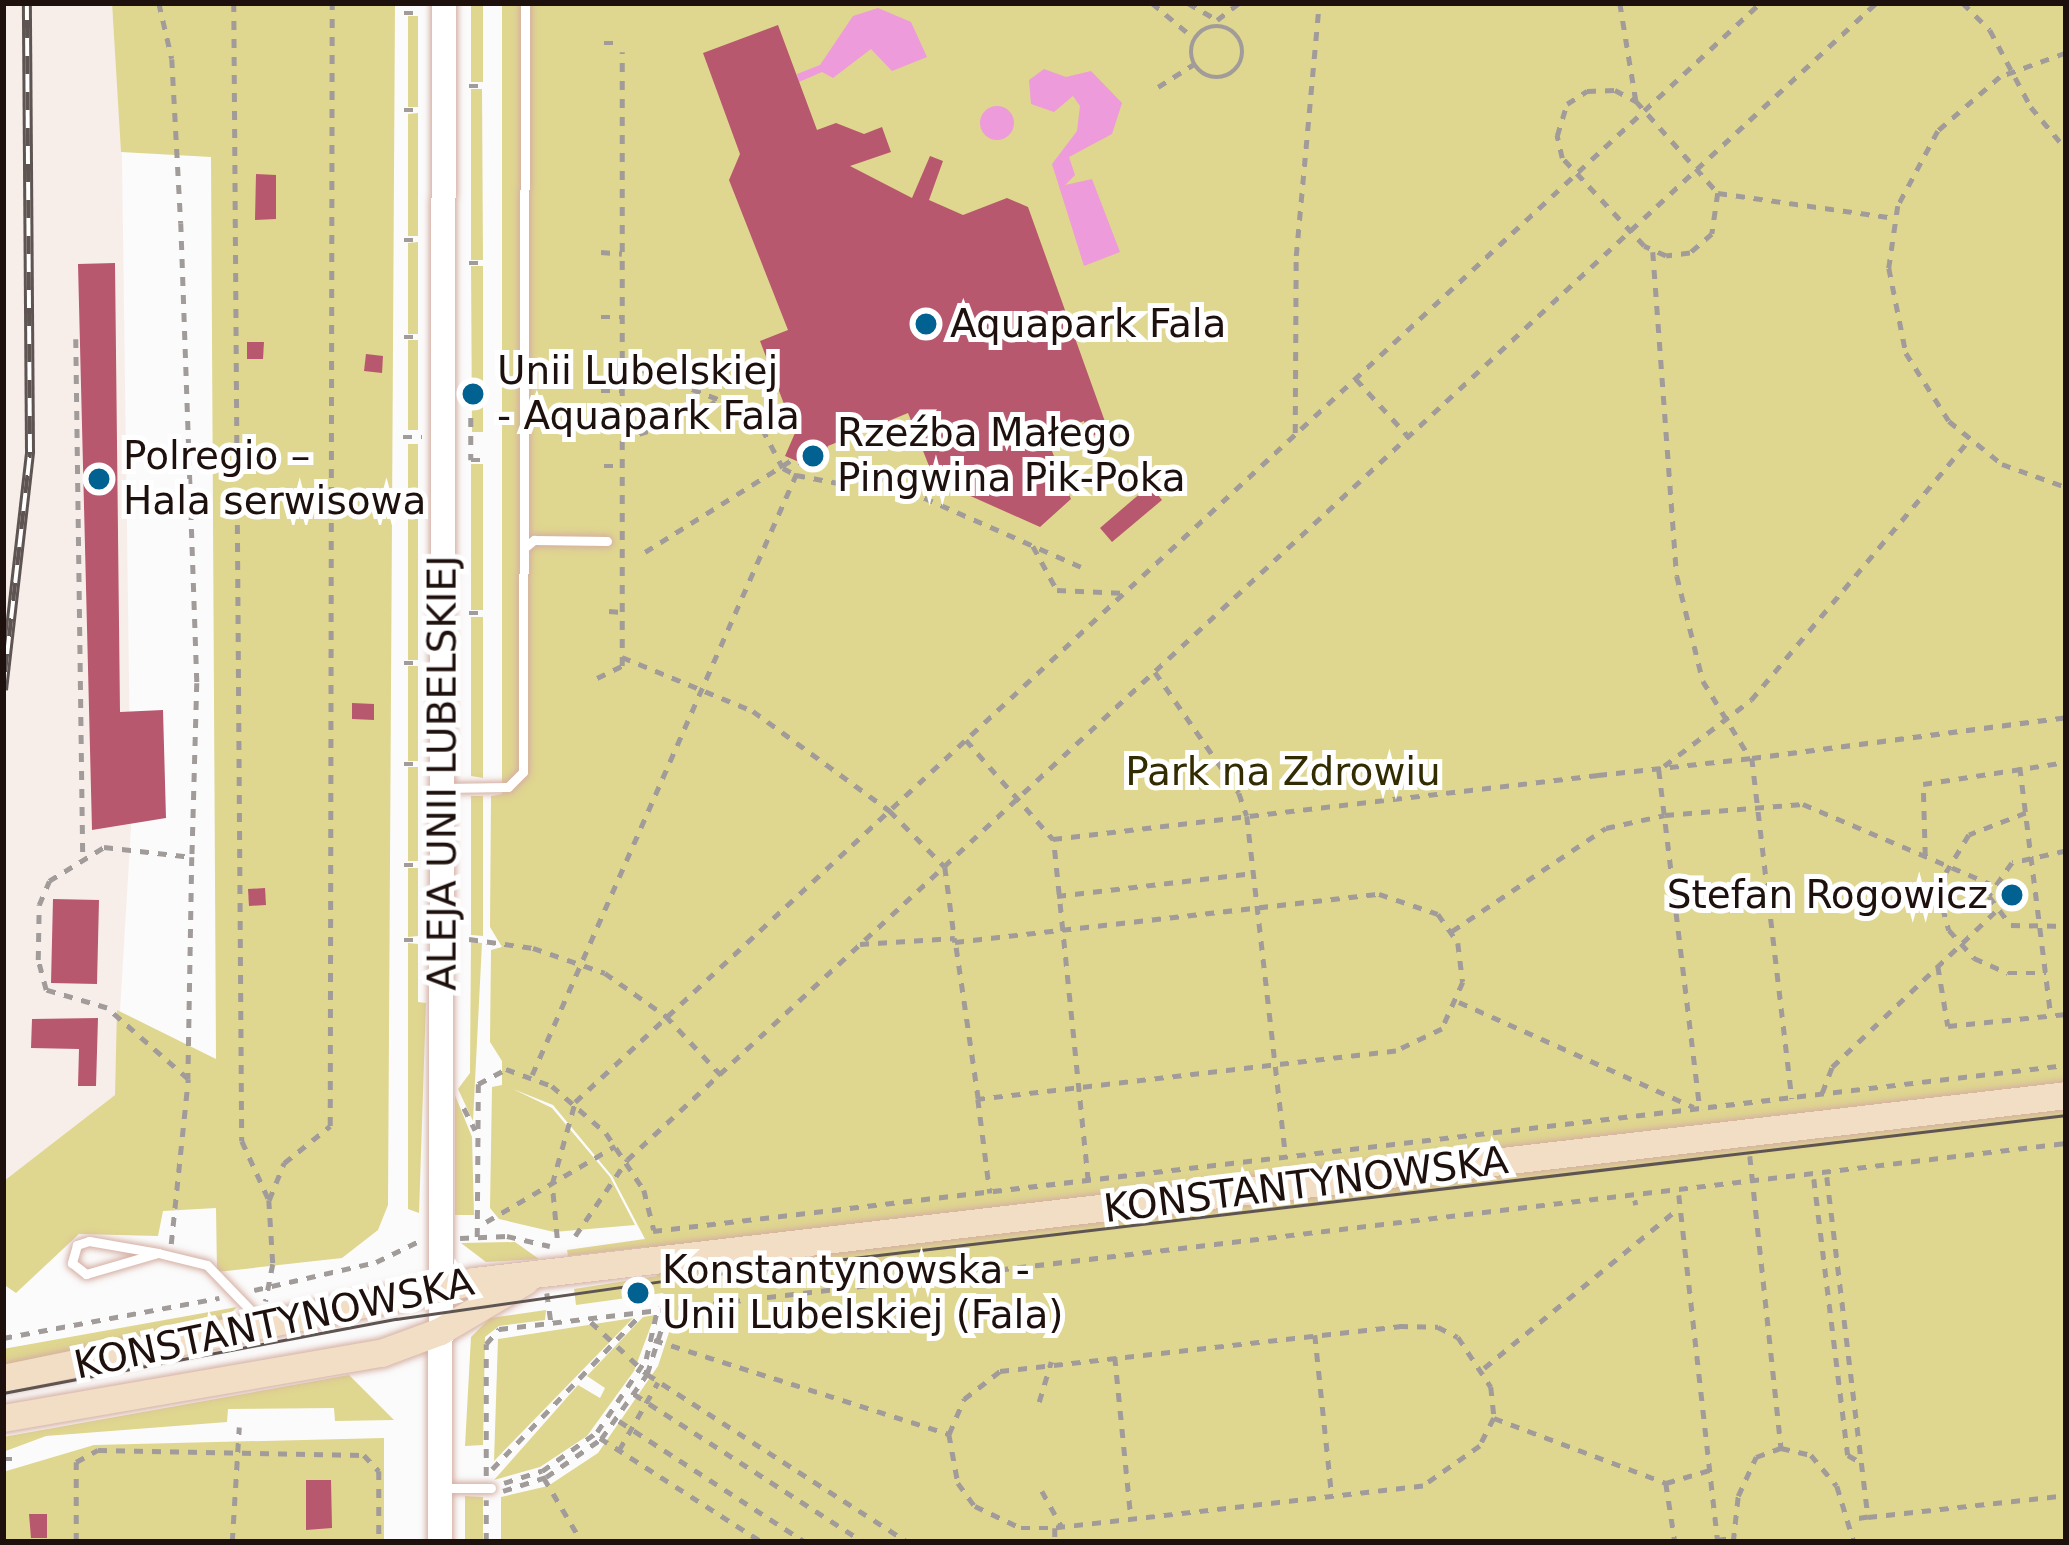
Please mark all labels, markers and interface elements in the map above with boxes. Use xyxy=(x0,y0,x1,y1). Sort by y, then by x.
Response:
place label: Aquapark Fala xyxy=(950,301,1227,347)
marker: Aquapark Fala xyxy=(913,311,939,337)
place label: Unii Lubelskiej - Aquapark Fala xyxy=(497,349,800,440)
marker: Unii Lubelskiej - Aquapark Fala xyxy=(460,381,486,407)
place label: Rzeźba Małego Pingwina Pik-Poka xyxy=(837,411,1186,502)
place label: Polregio – Hala serwisowa xyxy=(123,434,426,525)
marker: Rzeźba Małego Pingwina Pik-Poka xyxy=(800,443,826,469)
marker: Polregio – Hala serwisowa xyxy=(86,466,112,492)
street label: ALEJA UNII LUBELSKIEJ xyxy=(420,555,466,991)
park label: Park na Zdrowiu xyxy=(1125,749,1441,795)
place label: Stefan Rogowicz xyxy=(1667,872,1988,918)
marker: Stefan Rogowicz xyxy=(1999,882,2025,908)
street label: KONSTANTYNOWSKA xyxy=(1101,1137,1511,1233)
place label: Konstantynowska - Unii Lubelskiej (Fala) xyxy=(662,1248,1064,1339)
street label: KONSTANTYNOWSKA xyxy=(70,1259,478,1389)
marker: Konstantynowska - Unii Lubelskiej (Fala) xyxy=(625,1280,651,1306)

